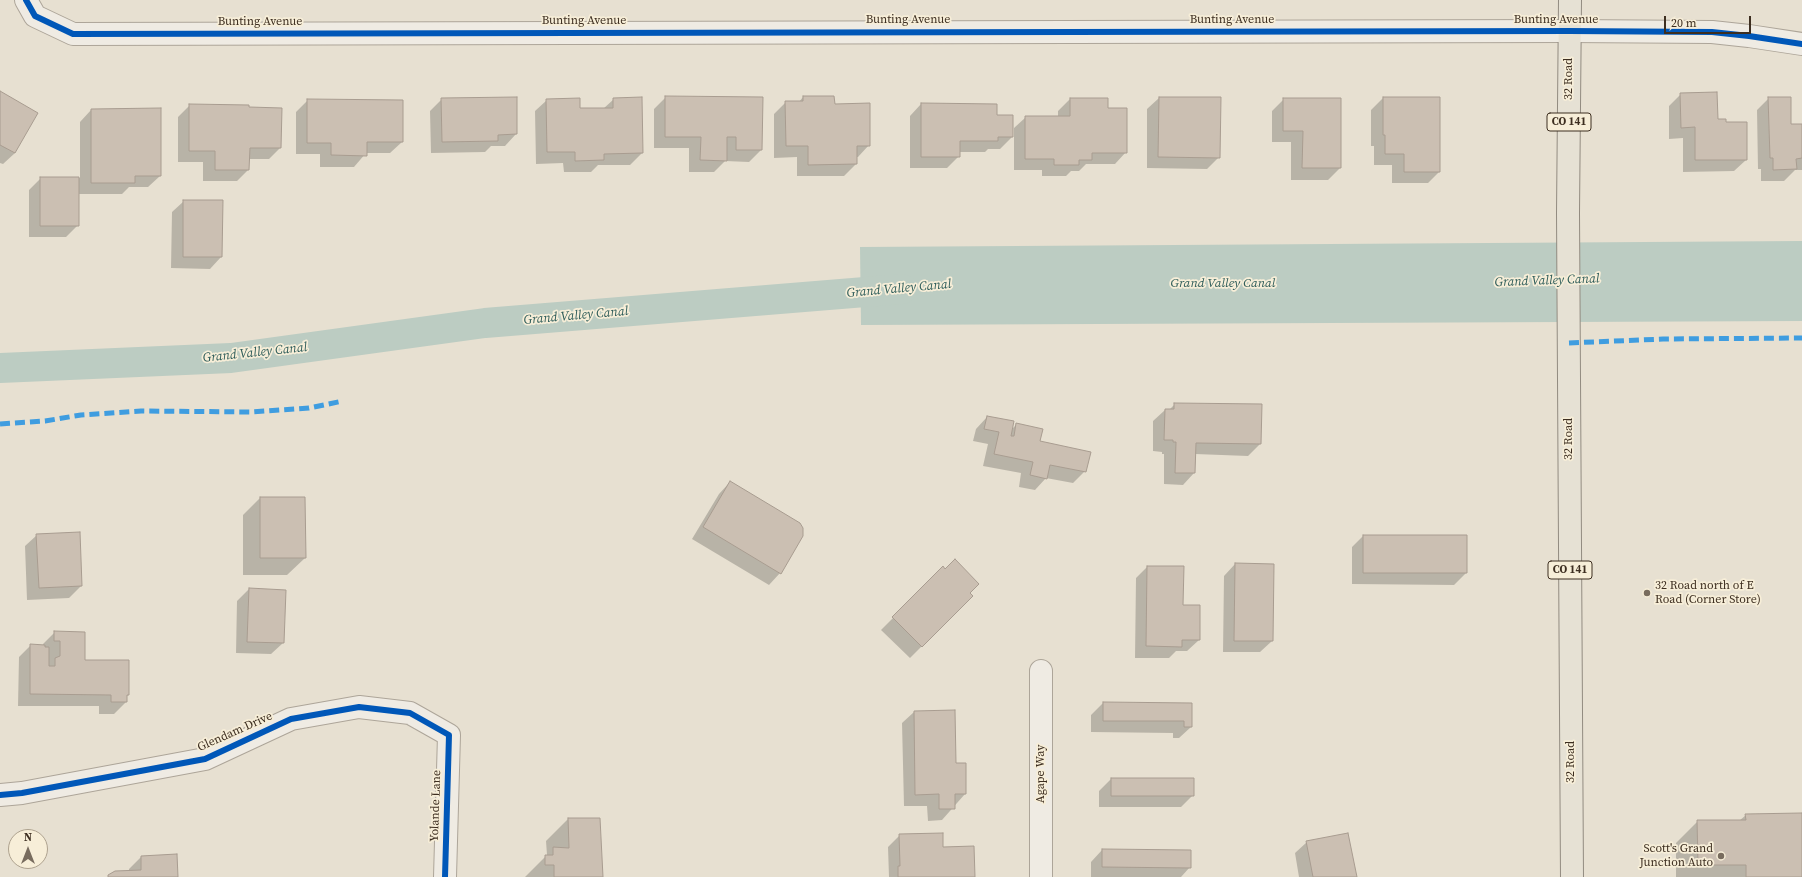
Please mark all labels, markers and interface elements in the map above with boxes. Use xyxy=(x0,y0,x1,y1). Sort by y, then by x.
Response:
scale bar xyxy=(1666,8,1753,34)
street label: Bunting Avenue xyxy=(866,13,950,27)
street label: Bunting Avenue xyxy=(1190,13,1274,27)
street label: Bunting Avenue xyxy=(1514,13,1598,27)
street label: Bunting Avenue xyxy=(542,14,626,28)
street label: Bunting Avenue xyxy=(218,15,302,29)
text: 20 m xyxy=(1671,15,1697,31)
street label: 32 Road xyxy=(1562,58,1576,100)
road number: CO 141 xyxy=(1547,113,1591,131)
water label: Grand Valley Canal xyxy=(1494,271,1600,291)
water label: Grand Valley Canal xyxy=(1171,276,1275,292)
water label: Grand Valley Canal xyxy=(846,277,952,301)
water label: Grand Valley Canal xyxy=(523,304,629,328)
water label: Grand Valley Canal xyxy=(202,340,308,366)
street label: 32 Road xyxy=(1562,418,1576,460)
road number: CO 141 xyxy=(1548,561,1592,579)
place label: 32 Road north of E Road (Corner Store) xyxy=(1655,579,1761,607)
marker: 32 Road north of E Road (Corner Store) xyxy=(1642,588,1652,598)
street label: Glendam Drive xyxy=(195,709,275,755)
street label: 32 Road xyxy=(1564,741,1578,783)
street label: Agape Way xyxy=(1034,745,1048,803)
street label: Yolande Lane xyxy=(428,770,444,842)
north arrow xyxy=(8,829,48,869)
text: N xyxy=(24,830,32,845)
place label: Scott's Grand Junction Auto xyxy=(1639,842,1713,870)
marker: Scott's Grand Junction Auto xyxy=(1716,851,1726,861)

